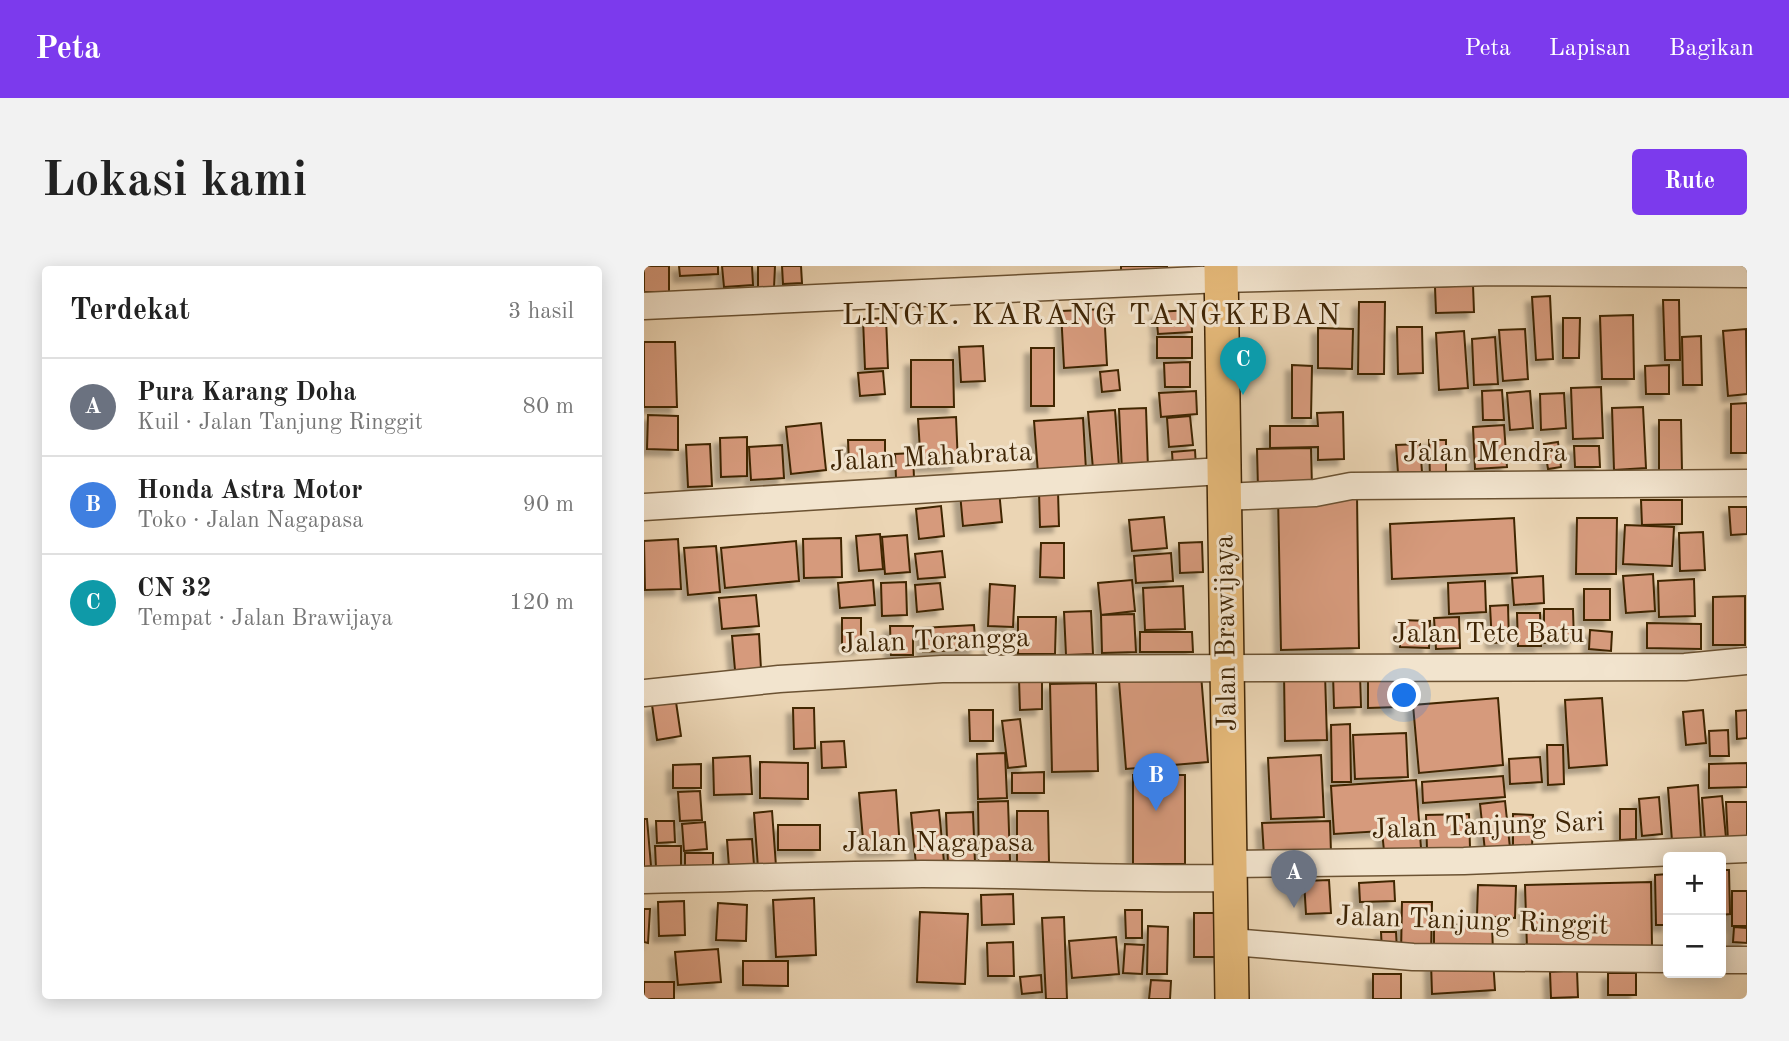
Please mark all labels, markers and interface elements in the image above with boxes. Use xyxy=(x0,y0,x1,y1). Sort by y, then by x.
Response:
text: Peta xyxy=(35,33,101,66)
text: Peta xyxy=(1464,37,1511,61)
text: Lapisan xyxy=(1549,37,1631,61)
text: Bagikan xyxy=(1669,37,1754,61)
button: Rute xyxy=(1632,149,1747,215)
text: Lokasi kami xyxy=(42,158,307,207)
text: Terdekat xyxy=(70,296,190,326)
text: 3 hasil xyxy=(508,300,574,323)
district label: LINGK. KARANG TANGKEBAN xyxy=(842,301,1342,331)
pin: C xyxy=(1220,337,1266,395)
text: Pura Karang Doha xyxy=(137,380,357,406)
text: A xyxy=(84,395,102,418)
text: 80 m xyxy=(523,395,574,418)
text: Kuil · Jalan Tanjung Ringgit xyxy=(137,411,423,434)
street label: Jalan Mahabrata xyxy=(829,439,1033,477)
street label: Jalan Mendra xyxy=(1403,440,1568,468)
text: Honda Astra Motor xyxy=(137,478,363,504)
text: B xyxy=(85,493,101,516)
text: 90 m xyxy=(523,493,574,516)
text: Toko · Jalan Nagapasa xyxy=(137,509,364,532)
street label: Jalan Brawijaya xyxy=(1211,534,1243,732)
text: CN 32 xyxy=(137,576,211,602)
text: C xyxy=(85,591,101,614)
text: 120 m xyxy=(509,591,574,614)
text: Tempat · Jalan Brawijaya xyxy=(137,607,393,630)
street label: Jalan Tete Batu xyxy=(1392,621,1584,649)
street label: Jalan Torangga xyxy=(840,625,1030,659)
your location xyxy=(1387,678,1421,712)
pin: B xyxy=(1133,753,1179,811)
street label: Jalan Tanjung Sari xyxy=(1371,809,1605,845)
street label: Jalan Nagapasa xyxy=(842,830,1034,858)
pin: A xyxy=(1271,850,1317,908)
map controls xyxy=(1663,852,1726,978)
button: + xyxy=(1663,852,1726,915)
street label: Jalan Tanjung Ringgit xyxy=(1335,903,1609,941)
button: − xyxy=(1663,915,1726,978)

